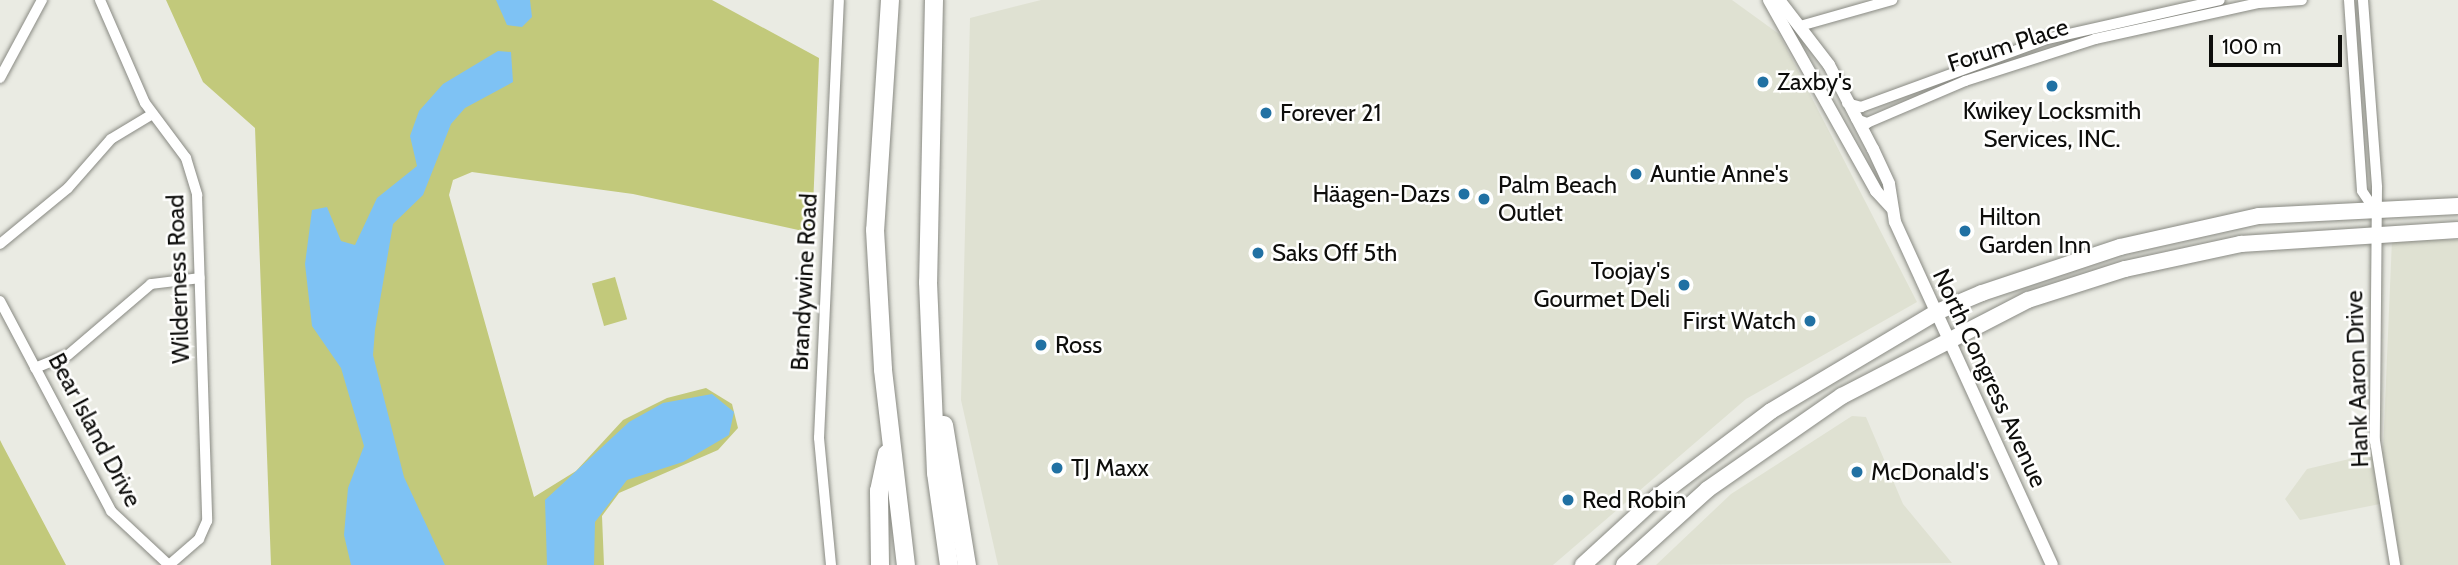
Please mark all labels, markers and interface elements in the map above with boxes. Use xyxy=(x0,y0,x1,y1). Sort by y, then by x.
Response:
street label: Forum Place xyxy=(1944,12,2072,78)
scale bar xyxy=(2213,21,2346,65)
text: 100 m xyxy=(2222,34,2281,59)
place label: Zaxby's xyxy=(1777,68,1852,96)
marker: Zaxby's xyxy=(1755,74,1771,90)
marker: Kwikey Locksmith Services, INC. xyxy=(2044,78,2060,94)
place label: Kwikey Locksmith Services, INC. xyxy=(1963,97,2141,153)
place label: Forever 21 xyxy=(1280,99,1381,127)
marker: Forever 21 xyxy=(1258,105,1274,121)
place label: Auntie Anne's xyxy=(1650,160,1788,188)
marker: Auntie Anne's xyxy=(1628,166,1644,182)
place label: Palm Beach Outlet xyxy=(1498,171,1617,227)
place label: Häagen-Dazs xyxy=(1312,180,1450,208)
marker: Häagen-Dazs xyxy=(1456,186,1472,202)
marker: Palm Beach Outlet xyxy=(1476,191,1492,207)
street label: Brandywine Road xyxy=(785,193,823,371)
street label: Wilderness Road xyxy=(161,194,195,364)
place label: Hilton Garden Inn xyxy=(1979,203,2091,259)
marker: Hilton Garden Inn xyxy=(1957,223,1973,239)
place label: Saks Off 5th xyxy=(1272,239,1397,267)
marker: Saks Off 5th xyxy=(1250,245,1266,261)
place label: Toojay's Gourmet Deli xyxy=(1533,257,1670,313)
street label: North Congress Avenue xyxy=(1927,264,2053,492)
marker: Toojay's Gourmet Deli xyxy=(1676,277,1692,293)
street label: Hank Aaron Drive xyxy=(2340,290,2374,468)
place label: First Watch xyxy=(1683,307,1796,335)
marker: First Watch xyxy=(1802,313,1818,329)
place label: Ross xyxy=(1055,331,1102,359)
marker: Ross xyxy=(1033,337,1049,353)
street label: Bear Island Drive xyxy=(42,348,148,512)
place label: TJ Maxx xyxy=(1071,454,1149,482)
place label: McDonald's xyxy=(1871,458,1989,486)
marker: TJ Maxx xyxy=(1049,460,1065,476)
marker: McDonald's xyxy=(1849,464,1865,480)
place label: Red Robin xyxy=(1582,486,1686,514)
marker: Red Robin xyxy=(1560,492,1576,508)

